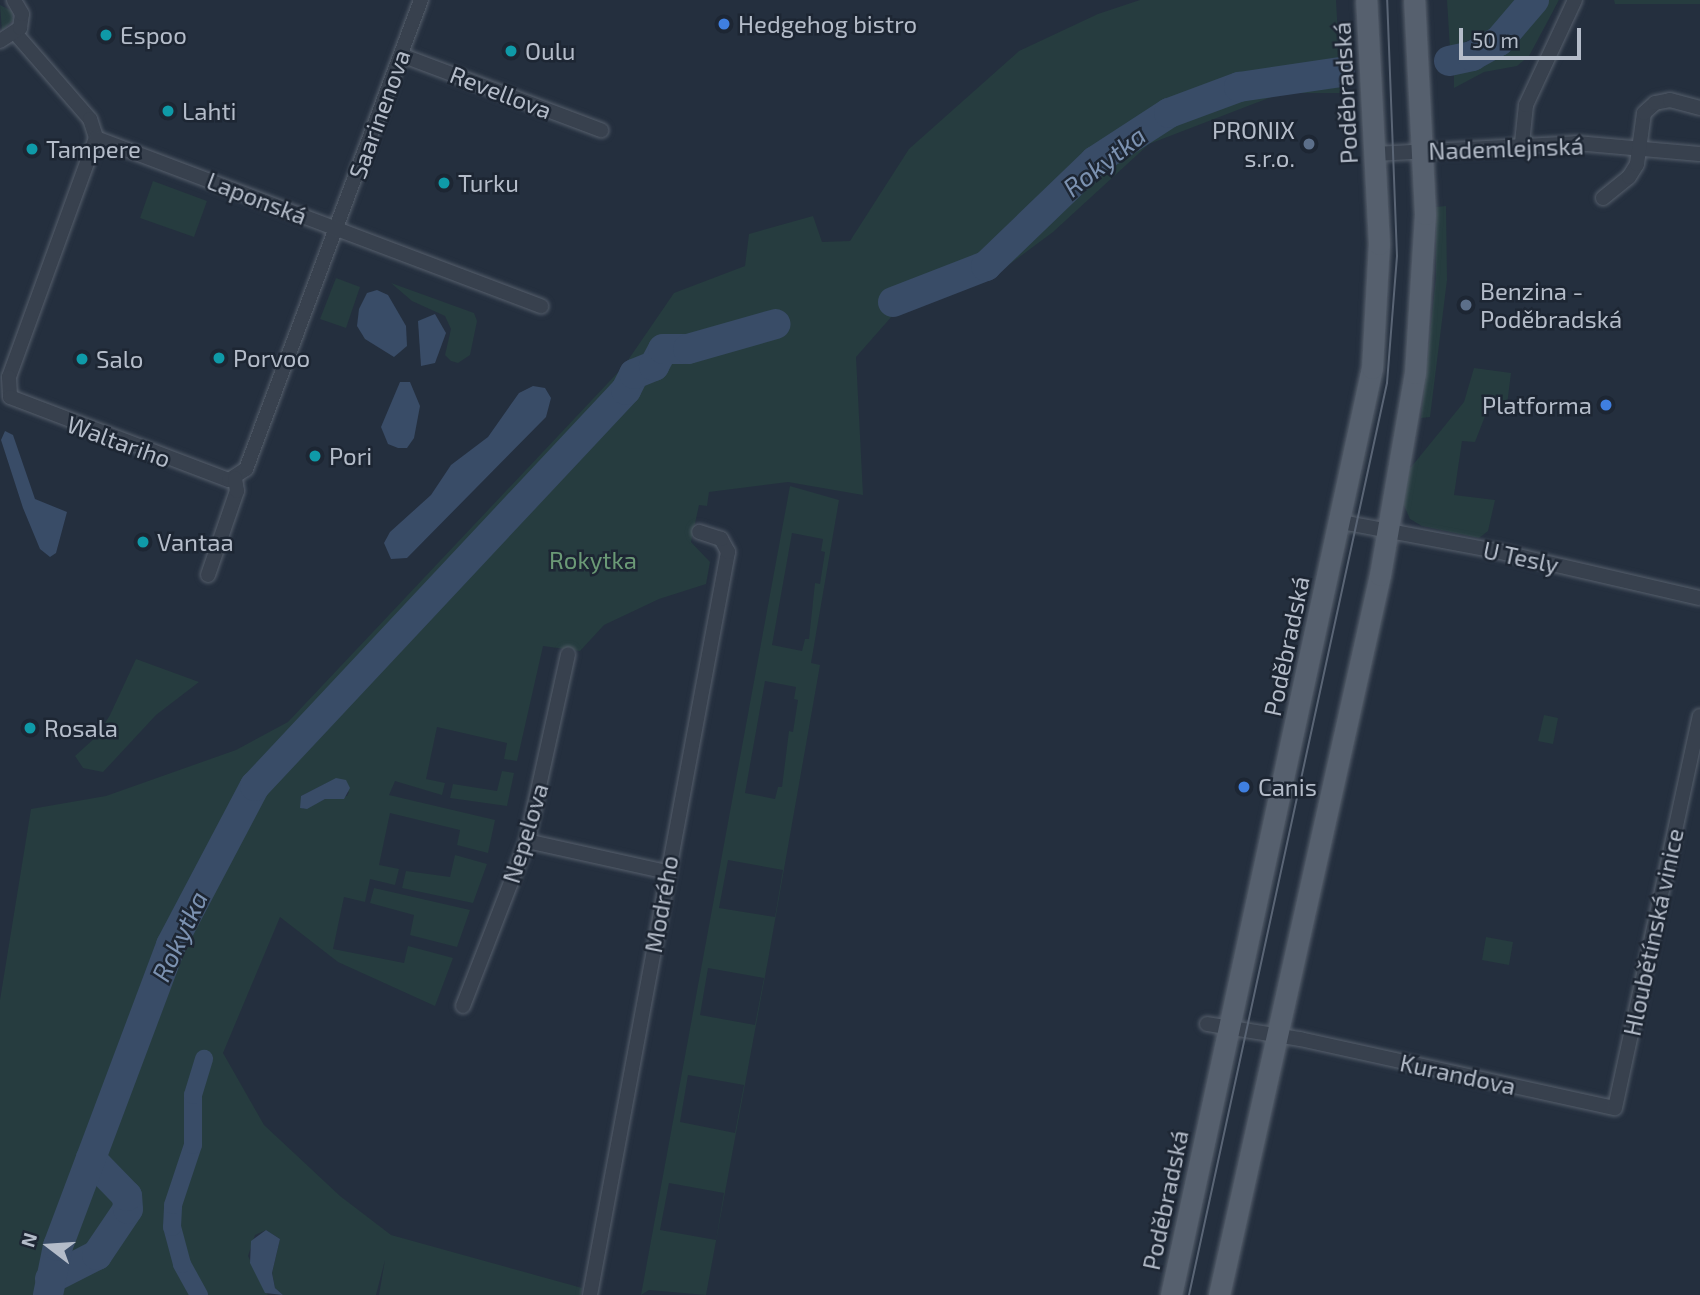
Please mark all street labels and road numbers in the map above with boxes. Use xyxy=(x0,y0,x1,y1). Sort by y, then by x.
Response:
street label: Poděbradská xyxy=(1327,21,1363,165)
street label: Saarinenova xyxy=(342,45,416,183)
street label: Revellova xyxy=(446,59,556,125)
street label: Nademlejnská xyxy=(1428,131,1584,165)
street label: Laponská xyxy=(203,166,311,230)
street label: Waltariho xyxy=(63,409,175,473)
street label: U Tesly xyxy=(1480,535,1562,579)
street label: Poděbradská xyxy=(1257,574,1315,718)
street label: Nepelova xyxy=(496,780,554,886)
street label: Hloubětínská vinice xyxy=(1617,825,1689,1039)
street label: Modrého xyxy=(638,853,684,955)
street label: Kurandova xyxy=(1398,1048,1518,1100)
street label: Poděbradská xyxy=(1136,1128,1194,1272)

